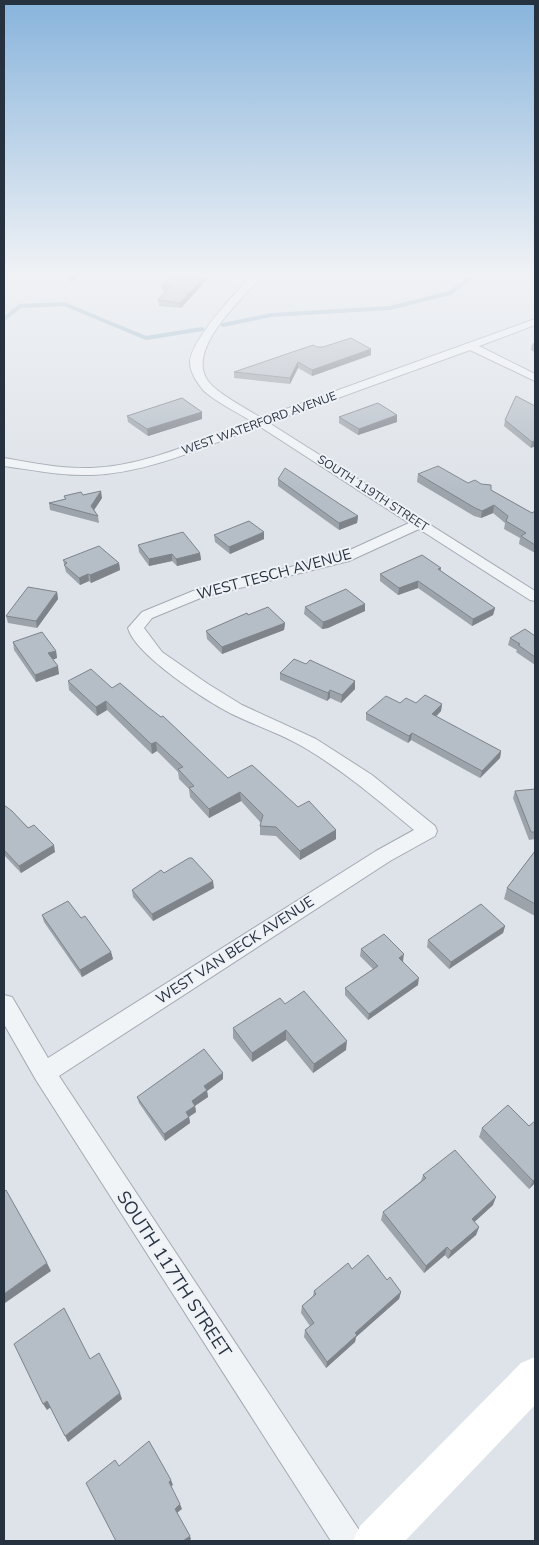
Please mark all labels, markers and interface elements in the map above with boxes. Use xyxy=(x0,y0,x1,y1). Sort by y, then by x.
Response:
street label: WEST WATERFORD AVENUE xyxy=(179,387,339,459)
street label: SOUTH 119TH STREET xyxy=(314,451,432,535)
street label: WEST TESCH AVENUE xyxy=(195,544,353,604)
street label: WEST VAN BECK AVENUE xyxy=(152,891,318,1009)
street label: SOUTH 117TH STREET xyxy=(111,1186,237,1362)

